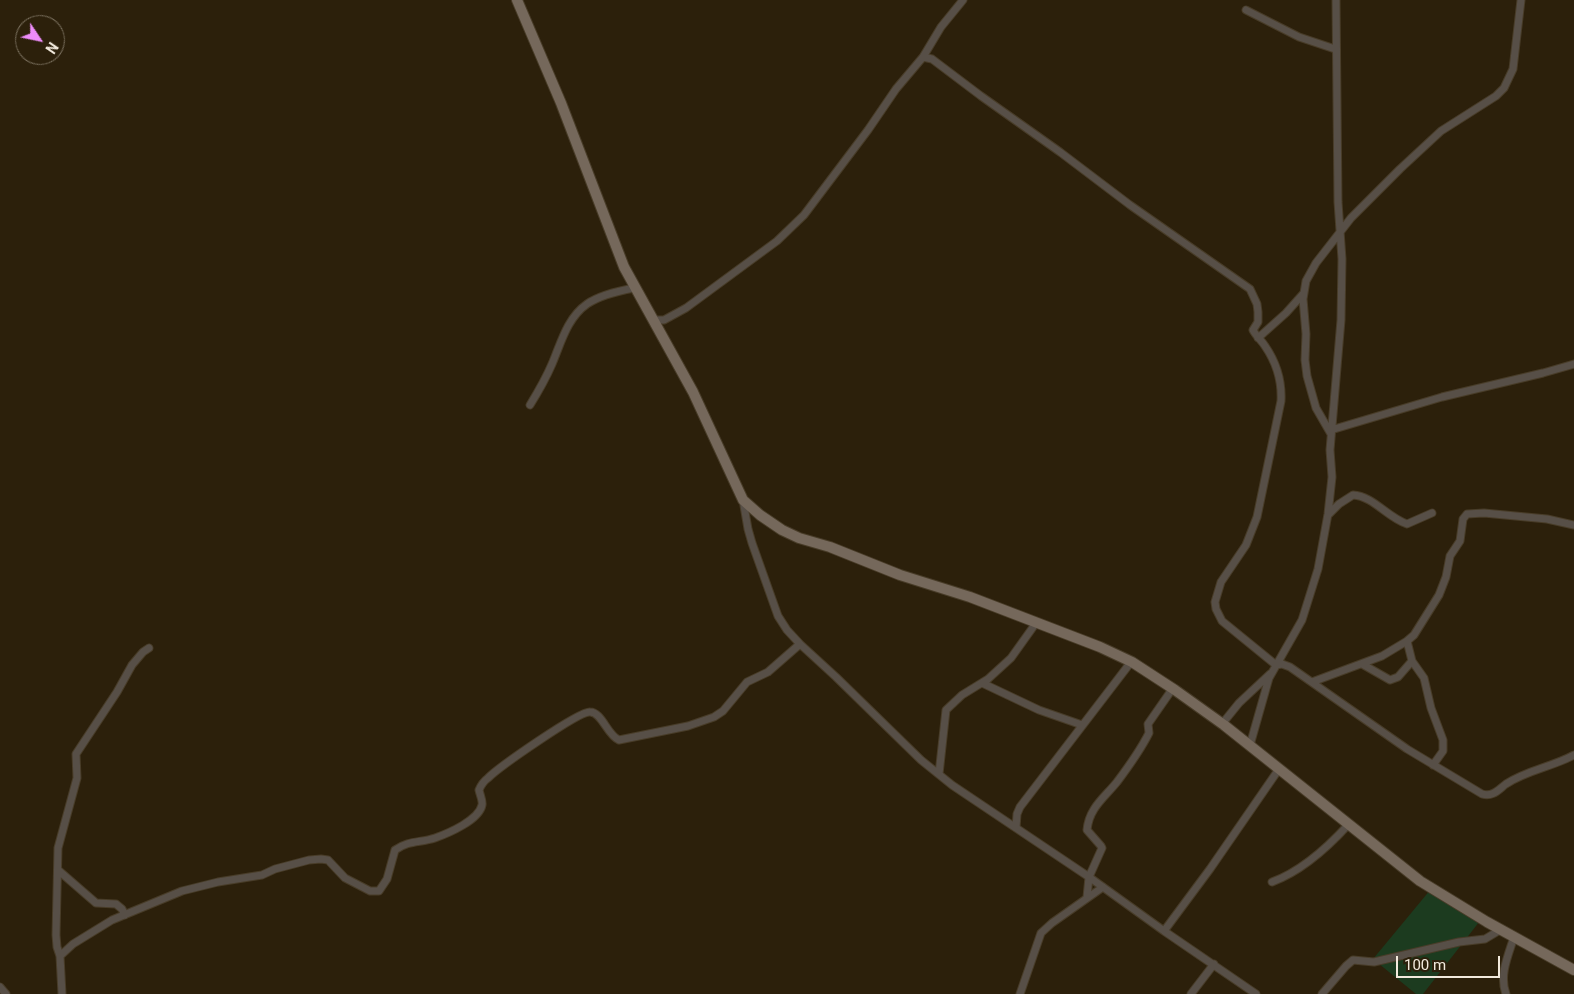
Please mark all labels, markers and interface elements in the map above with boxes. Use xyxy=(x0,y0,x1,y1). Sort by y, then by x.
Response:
north arrow xyxy=(15,15,65,65)
text: N xyxy=(42,39,61,56)
scale bar xyxy=(1399,946,1503,978)
text: 100 m xyxy=(1404,956,1446,974)

